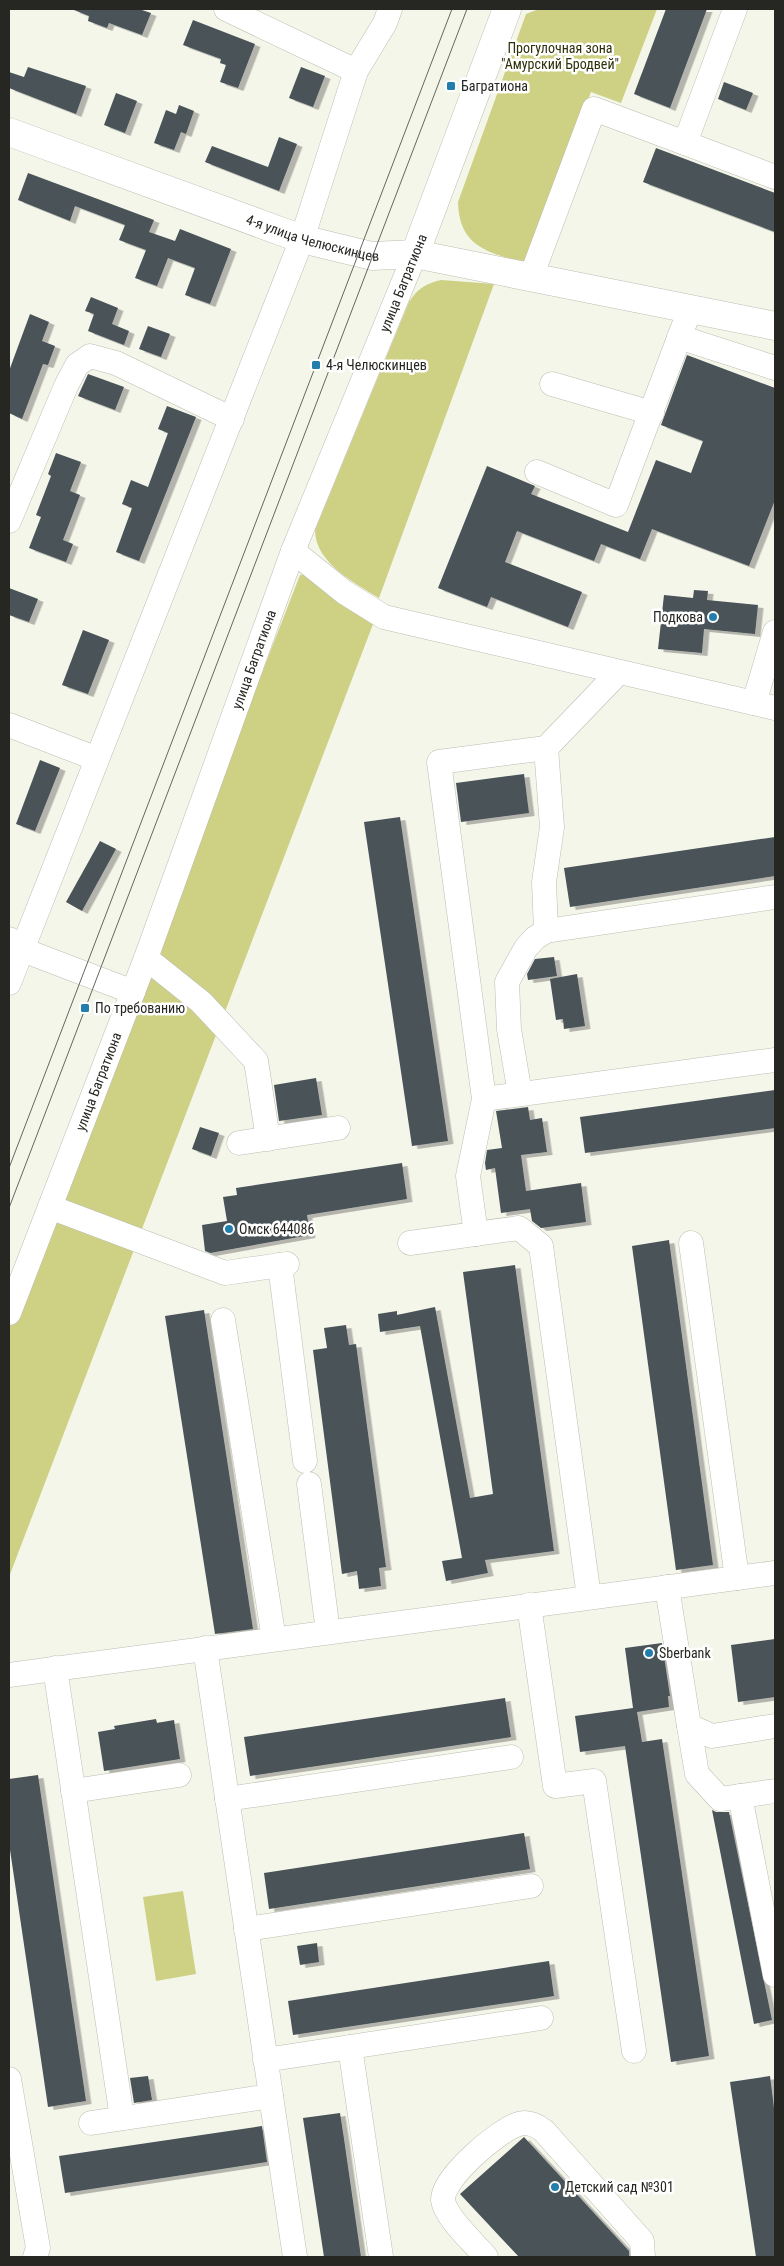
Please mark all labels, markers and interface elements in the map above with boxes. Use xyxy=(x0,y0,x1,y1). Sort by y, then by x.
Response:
park label: Прогулочная зона "Амурский Бродвей" xyxy=(501,40,619,72)
place label: Багратиона xyxy=(461,78,528,94)
marker: Багратиона xyxy=(445,80,457,92)
street label: 4-я улица Челюскинцев xyxy=(244,211,379,264)
street label: улица Багратиона xyxy=(376,232,430,334)
place label: 4-я Челюскинцев xyxy=(326,357,427,373)
marker: 4-я Челюскинцев xyxy=(310,359,322,371)
street label: улица Багратиона xyxy=(229,608,279,711)
place label: Подкова xyxy=(653,609,703,625)
marker: Подкова xyxy=(707,611,719,623)
place label: По требованию xyxy=(95,1000,185,1016)
marker: По требованию xyxy=(79,1002,91,1014)
street label: улица Багратиона xyxy=(72,1030,125,1133)
place label: Омск 644086 xyxy=(239,1221,314,1237)
marker: Омск 644086 xyxy=(223,1223,235,1235)
place label: Sberbank xyxy=(659,1645,711,1661)
marker: Sberbank xyxy=(643,1647,655,1659)
place label: Детский сад №301 xyxy=(565,2179,674,2195)
marker: Детский сад №301 xyxy=(549,2181,561,2193)

